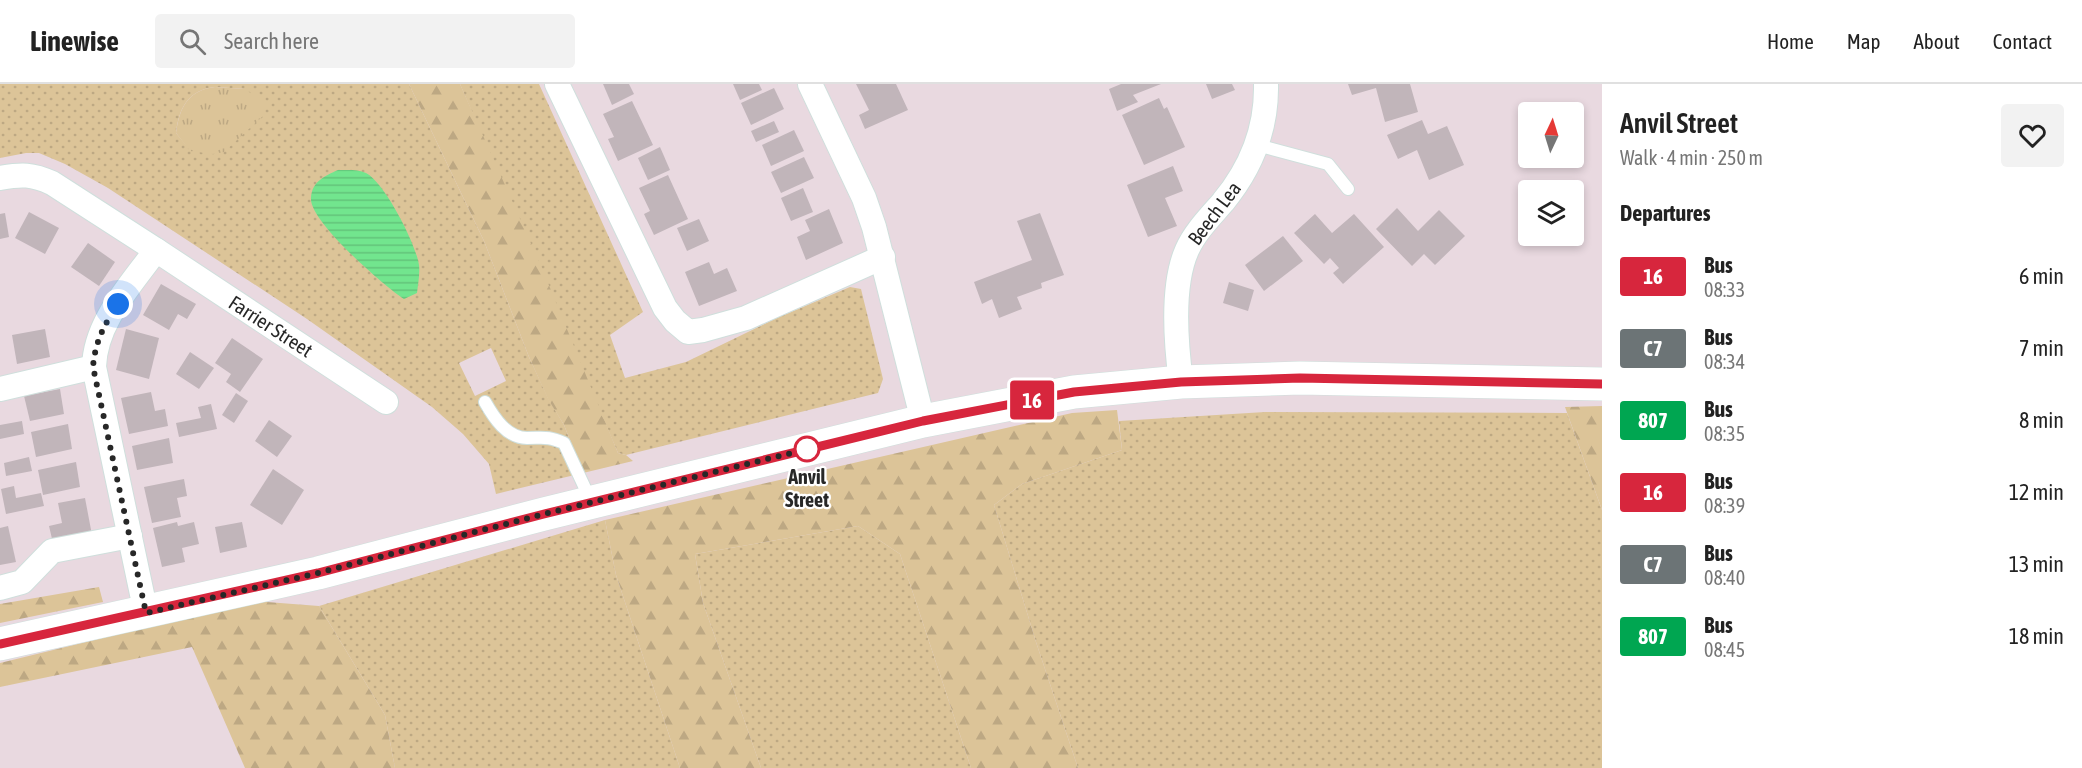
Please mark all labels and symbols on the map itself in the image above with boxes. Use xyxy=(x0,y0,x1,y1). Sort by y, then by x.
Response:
north arrow xyxy=(1518,102,1584,168)
street label: Beech Lea xyxy=(1183,177,1245,249)
your location xyxy=(103,289,133,319)
street label: Farrier Street xyxy=(225,290,317,362)
line badge: 16 xyxy=(1005,380,1059,420)
marker: Anvil Street xyxy=(794,436,820,462)
place label: Anvil Street xyxy=(785,465,829,511)

